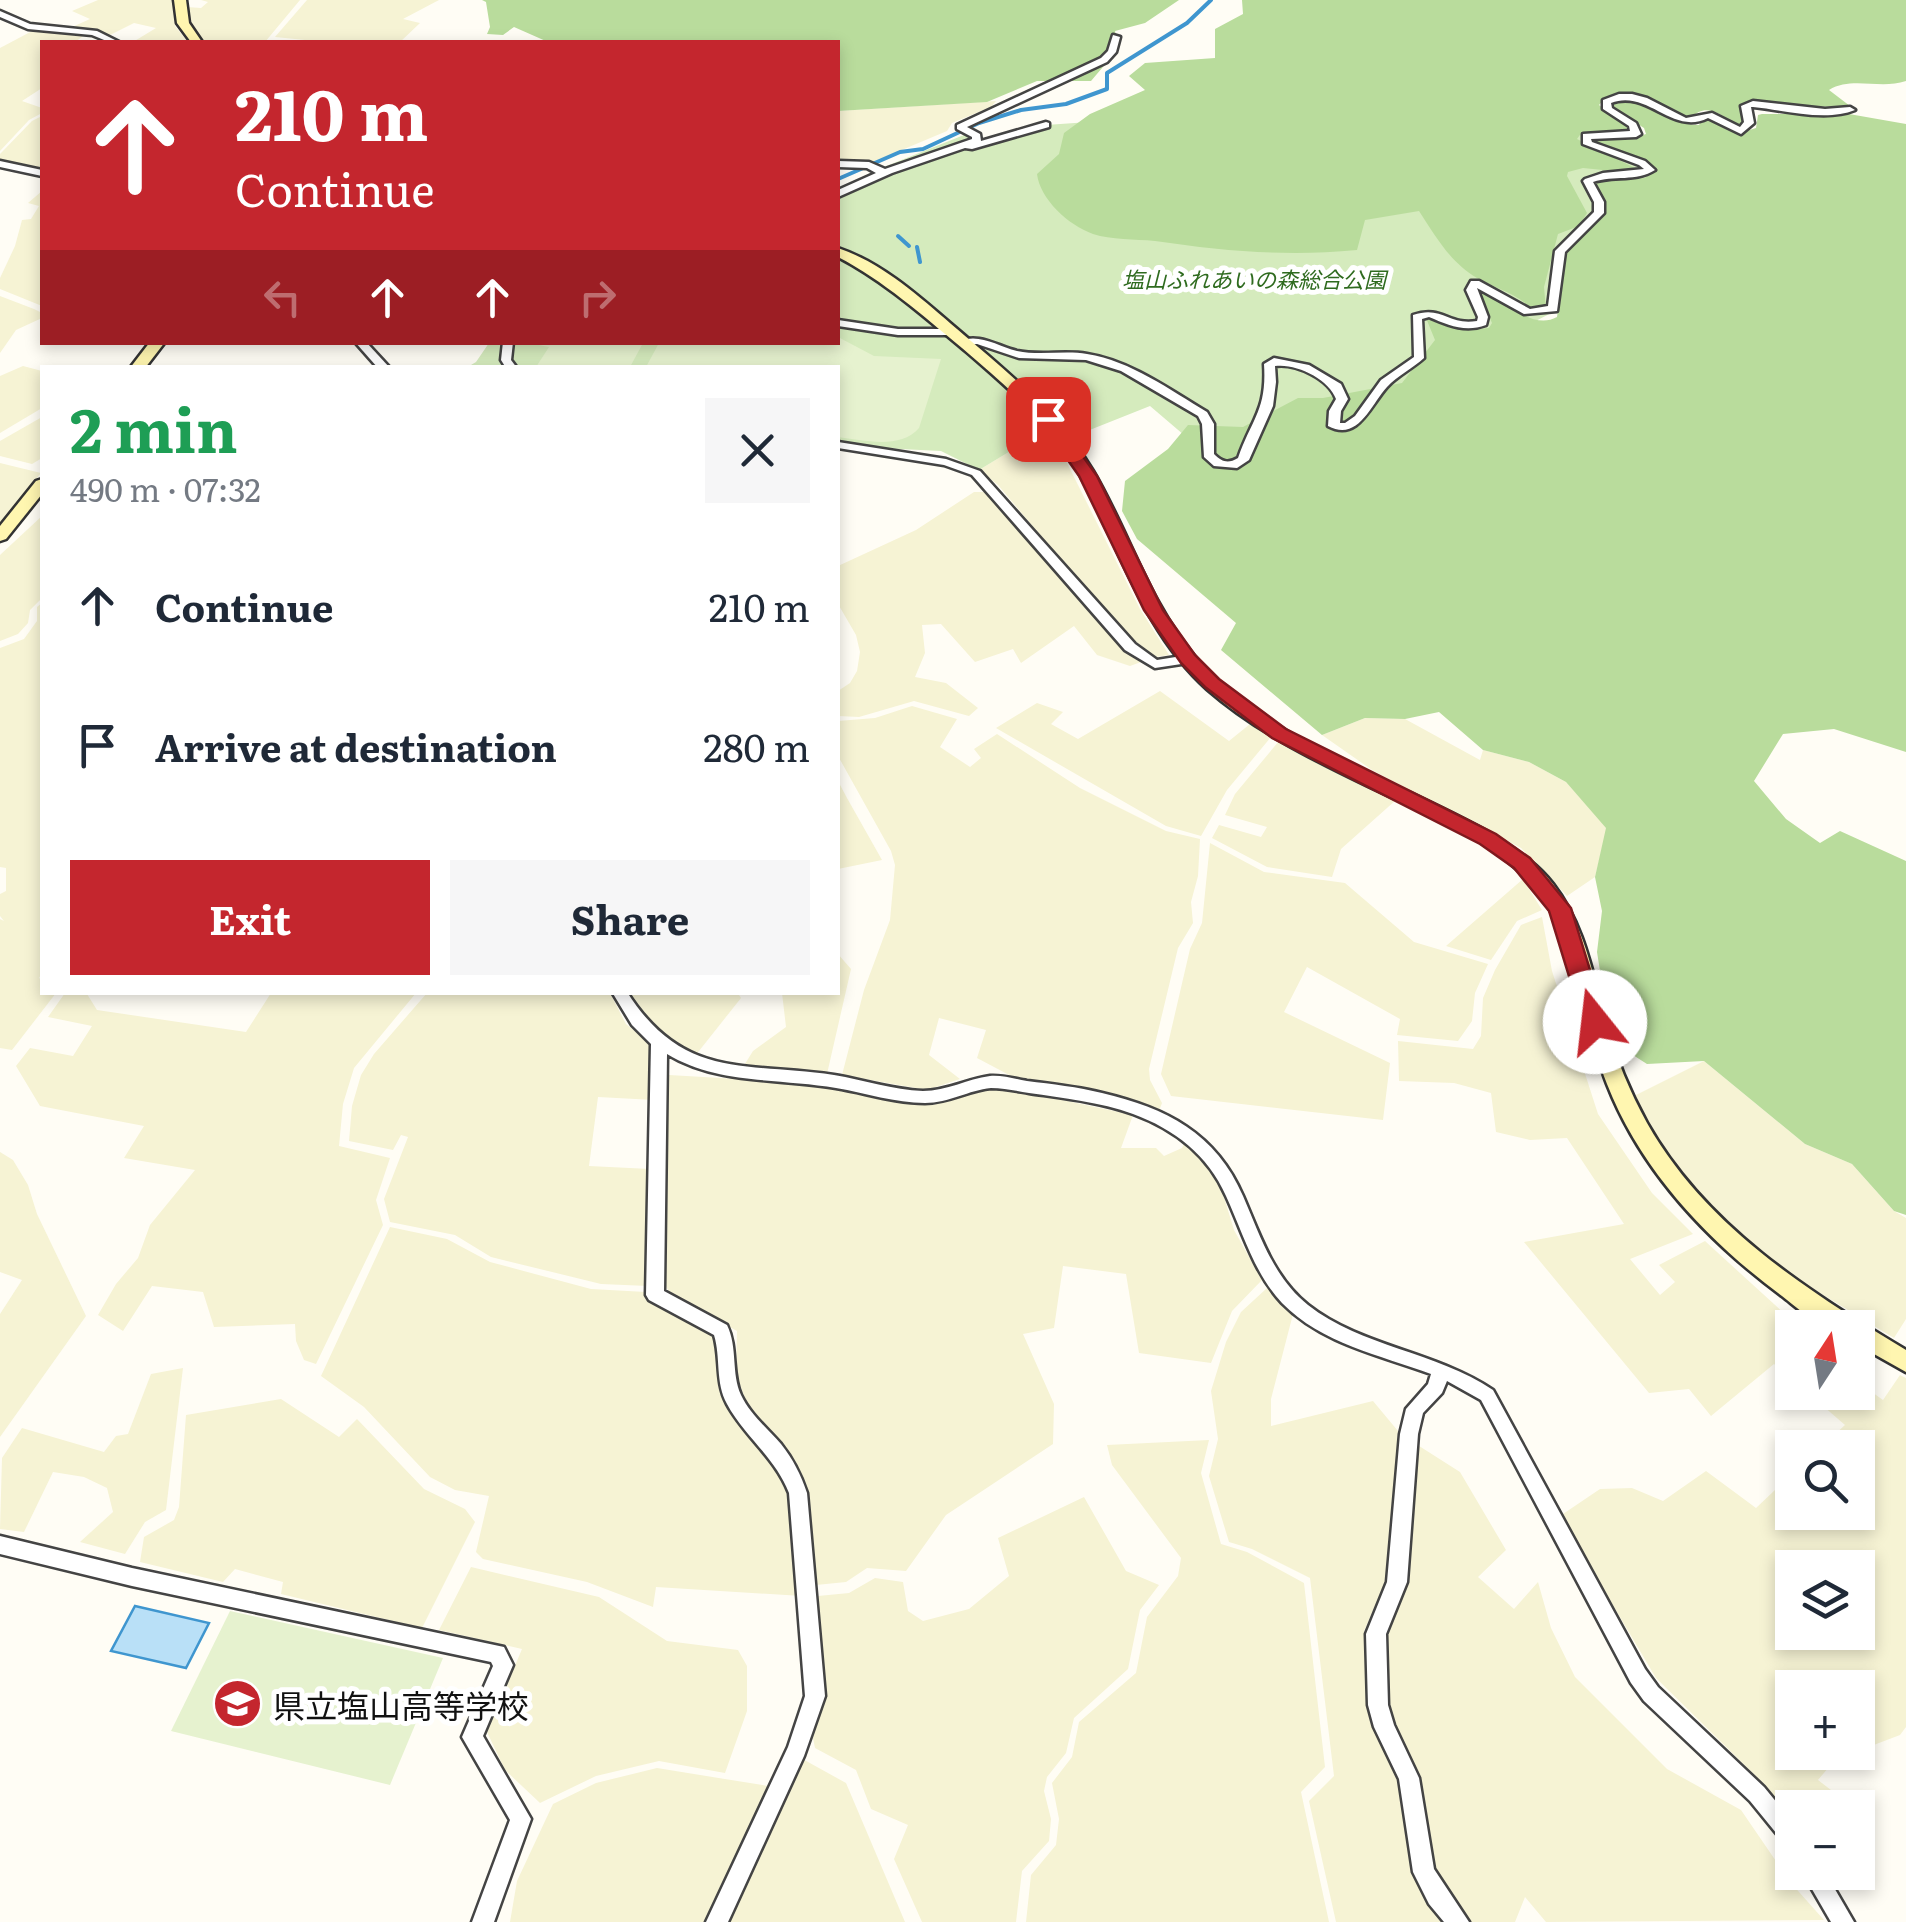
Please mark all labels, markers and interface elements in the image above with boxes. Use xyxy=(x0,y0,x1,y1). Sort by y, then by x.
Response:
text: 210 m xyxy=(235,59,428,163)
icon: ahead xyxy=(70,80,200,210)
text: Continue xyxy=(235,154,435,221)
park label: 塩山ふれあいの森総合公園 xyxy=(1122,262,1389,295)
icon: left xyxy=(255,270,310,325)
icon: ahead xyxy=(360,270,415,325)
icon: ahead xyxy=(465,270,520,325)
icon: right xyxy=(570,270,625,325)
pin xyxy=(1006,377,1091,462)
text: 2 min xyxy=(70,382,238,471)
icon: arrive xyxy=(1021,392,1076,447)
button: close xyxy=(705,398,810,503)
text: 490 m · 07:32 xyxy=(70,464,261,512)
text: Continue xyxy=(155,577,333,634)
text: 210 m xyxy=(709,577,810,634)
icon: ahead xyxy=(70,578,125,633)
text: Arrive at destination xyxy=(155,717,557,774)
text: 280 m xyxy=(703,717,810,774)
icon: arrive xyxy=(70,718,125,773)
button: Exit xyxy=(70,860,430,975)
button: Share xyxy=(450,860,810,975)
position arrow xyxy=(1543,970,1647,1074)
north arrow xyxy=(1775,1310,1875,1410)
map controls xyxy=(1775,1310,1875,1890)
button: search xyxy=(1775,1430,1875,1530)
button: layers xyxy=(1775,1550,1875,1650)
button: + xyxy=(1775,1670,1875,1770)
school or university icon: 県立塩山高等学校 xyxy=(212,1678,264,1730)
place label: 県立塩山高等学校 xyxy=(273,1680,529,1728)
button: − xyxy=(1775,1790,1875,1890)

